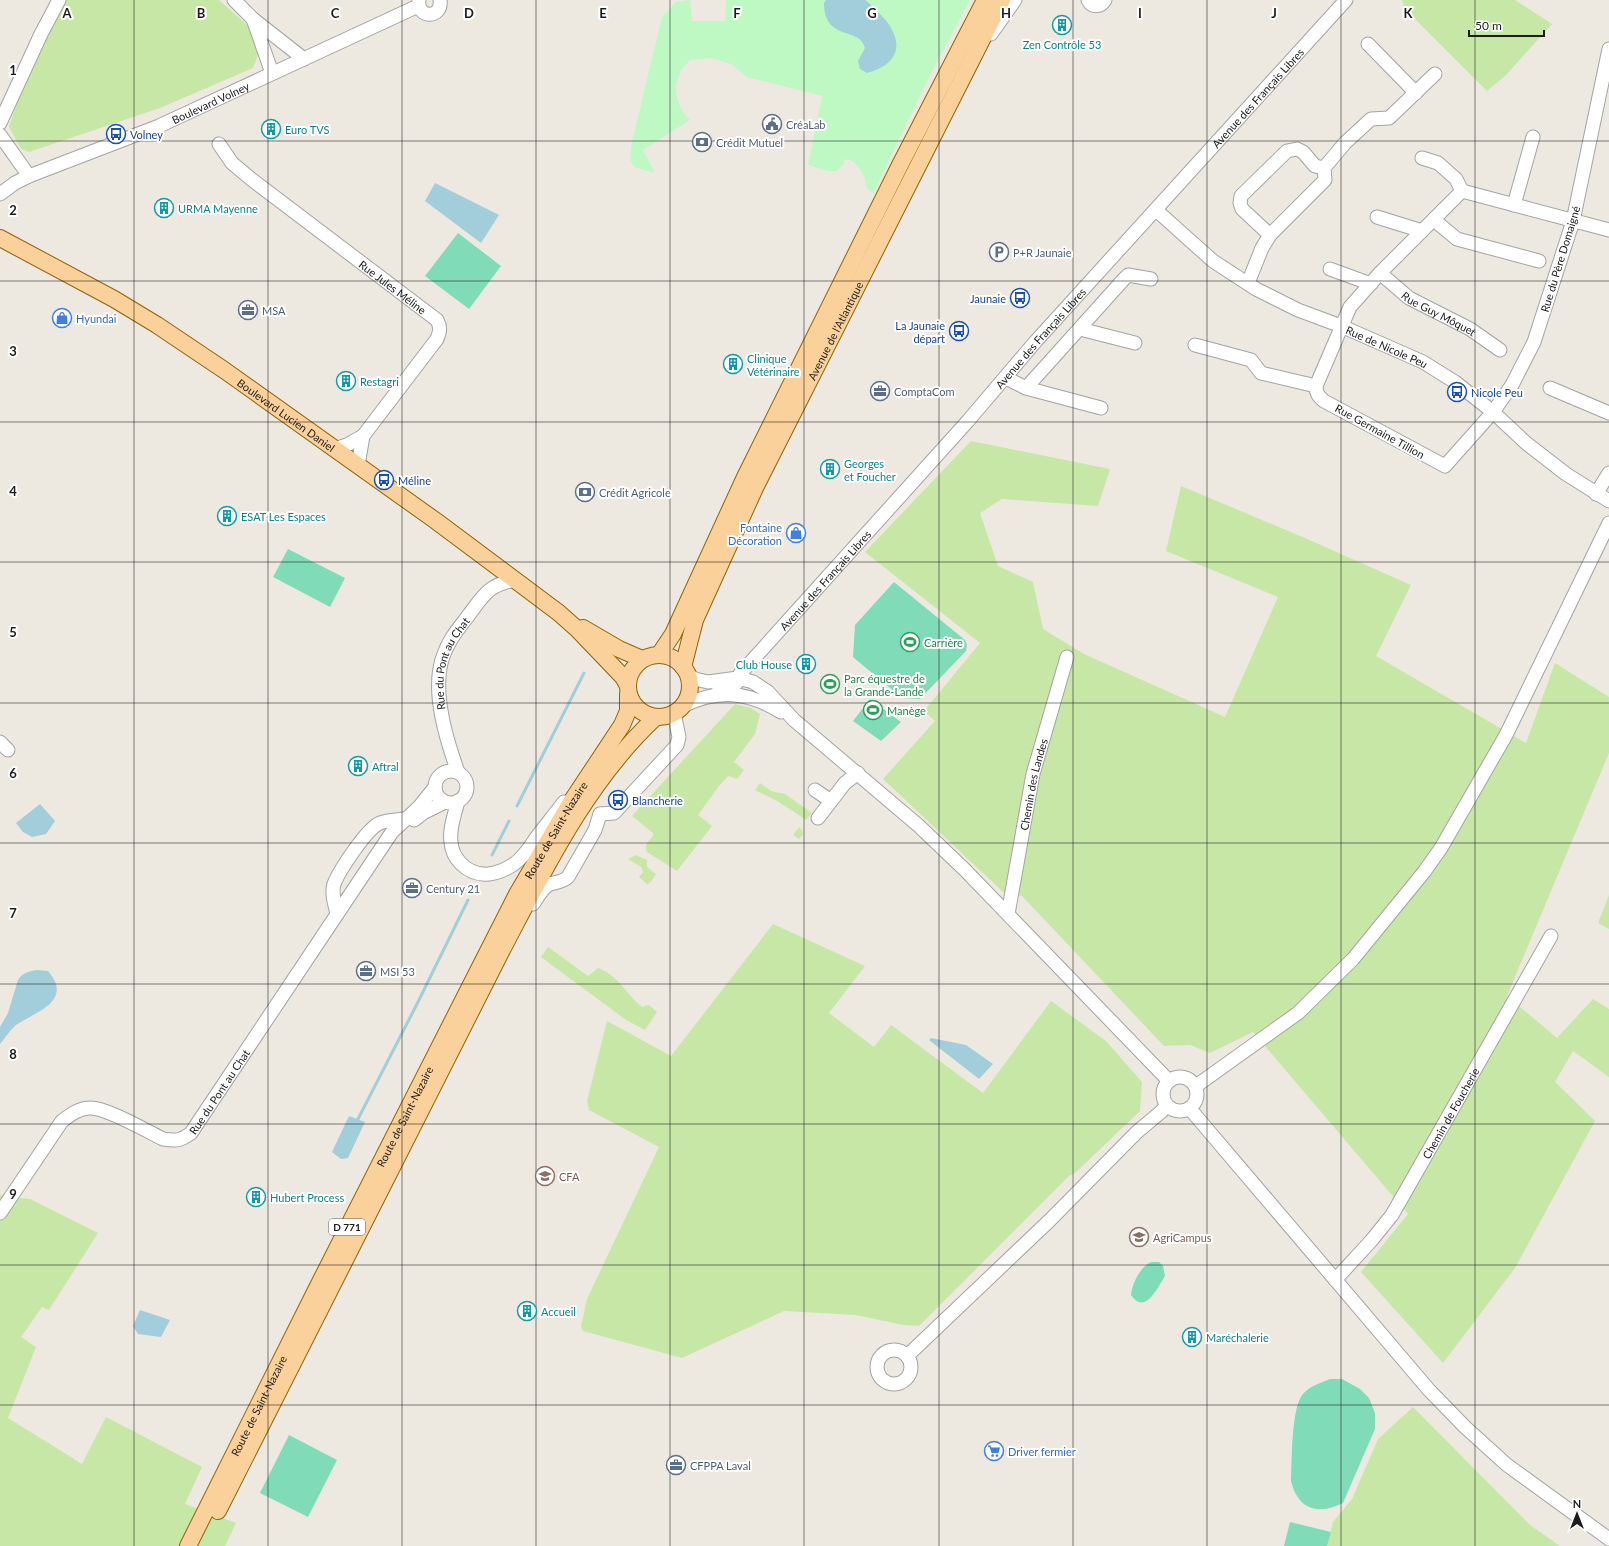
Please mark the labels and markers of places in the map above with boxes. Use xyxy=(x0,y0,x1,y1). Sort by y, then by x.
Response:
building icon: Zen Contrôle 53 xyxy=(1051,14,1073,36)
place label: Zen Contrôle 53 xyxy=(1023,38,1101,51)
public building icon: CréaLab xyxy=(761,113,783,135)
building icon: Euro TVS xyxy=(260,118,282,140)
place label: CréaLab xyxy=(786,118,826,131)
bus stop icon: Volney xyxy=(105,123,127,145)
place label: Euro TVS xyxy=(285,123,330,136)
place label: Volney xyxy=(130,128,163,141)
bank icon: Crédit Mutuel xyxy=(691,131,713,153)
place label: Crédit Mutuel xyxy=(716,136,783,149)
building icon: URMA Mayenne xyxy=(153,197,175,219)
place label: URMA Mayenne xyxy=(178,202,258,215)
parking icon: P+R Jaunaie xyxy=(988,241,1010,263)
place label: P+R Jaunaie xyxy=(1013,246,1072,259)
bus stop icon: Jaunaie xyxy=(1009,287,1031,309)
place label: Jaunaie xyxy=(970,292,1006,305)
office icon: MSA xyxy=(237,299,259,321)
place label: MSA xyxy=(262,304,286,317)
shop icon: Hyundai xyxy=(51,307,73,329)
place label: Hyundai xyxy=(76,312,117,325)
place label: La Jaunaie départ xyxy=(895,319,945,345)
bus stop icon: La Jaunaie départ xyxy=(948,320,970,342)
place label: Clinique Vétérinaire xyxy=(747,352,800,378)
building icon: Clinique Vétérinaire xyxy=(722,353,744,375)
building icon: Restagri xyxy=(335,370,357,392)
place label: Restagri xyxy=(360,375,399,388)
office icon: ComptaCom xyxy=(869,380,891,402)
bus stop icon: Nicole Peu xyxy=(1446,381,1468,403)
place label: ComptaCom xyxy=(894,385,954,398)
place label: Nicole Peu xyxy=(1471,386,1523,399)
place label: Georges et Foucher xyxy=(844,457,896,483)
building icon: Georges et Foucher xyxy=(819,458,841,480)
bus stop icon: Méline xyxy=(373,469,395,491)
place label: Méline xyxy=(398,474,431,487)
bank icon: Crédit Agricole xyxy=(574,481,596,503)
place label: Crédit Agricole xyxy=(599,486,671,499)
building icon: ESAT Les Espaces xyxy=(216,505,238,527)
place label: ESAT Les Espaces xyxy=(241,510,326,523)
place label: Fontaine Décoration xyxy=(728,521,782,547)
shop icon: Fontaine Décoration xyxy=(785,522,807,544)
sports icon: Carrière xyxy=(899,631,921,653)
place label: Carrière xyxy=(924,636,963,649)
building icon: Club House xyxy=(795,653,817,675)
place label: Club House xyxy=(736,658,792,671)
place label: Parc équestre de la Grande-Lande xyxy=(844,672,925,698)
sports icon: Parc équestre de la Grande-Lande xyxy=(819,673,841,695)
sports icon: Manège xyxy=(862,699,884,721)
place label: Manège xyxy=(887,704,926,717)
building icon: Aftral xyxy=(347,755,369,777)
place label: Aftral xyxy=(372,760,399,773)
bus stop icon: Blancherie xyxy=(607,789,629,811)
place label: Blancherie xyxy=(632,794,683,807)
office icon: Century 21 xyxy=(401,877,423,899)
place label: Century 21 xyxy=(426,882,480,895)
office icon: MSI 53 xyxy=(355,960,377,982)
place label: MSI 53 xyxy=(380,965,415,978)
school or university icon: CFA xyxy=(534,1165,556,1187)
place label: CFA xyxy=(559,1170,580,1183)
building icon: Hubert Process xyxy=(245,1186,267,1208)
place label: Hubert Process xyxy=(270,1191,344,1204)
school or university icon: AgriCampus xyxy=(1128,1226,1150,1248)
place label: AgriCampus xyxy=(1153,1231,1212,1244)
building icon: Accueil xyxy=(516,1300,538,1322)
place label: Accueil xyxy=(541,1305,576,1318)
building icon: Maréchalerie xyxy=(1181,1326,1203,1348)
place label: Maréchalerie xyxy=(1206,1331,1269,1344)
supermarket icon: Driver fermier xyxy=(983,1440,1005,1462)
place label: Driver fermier xyxy=(1008,1445,1076,1458)
office icon: CFPPA Laval xyxy=(665,1454,687,1476)
place label: CFPPA Laval xyxy=(690,1459,751,1472)

